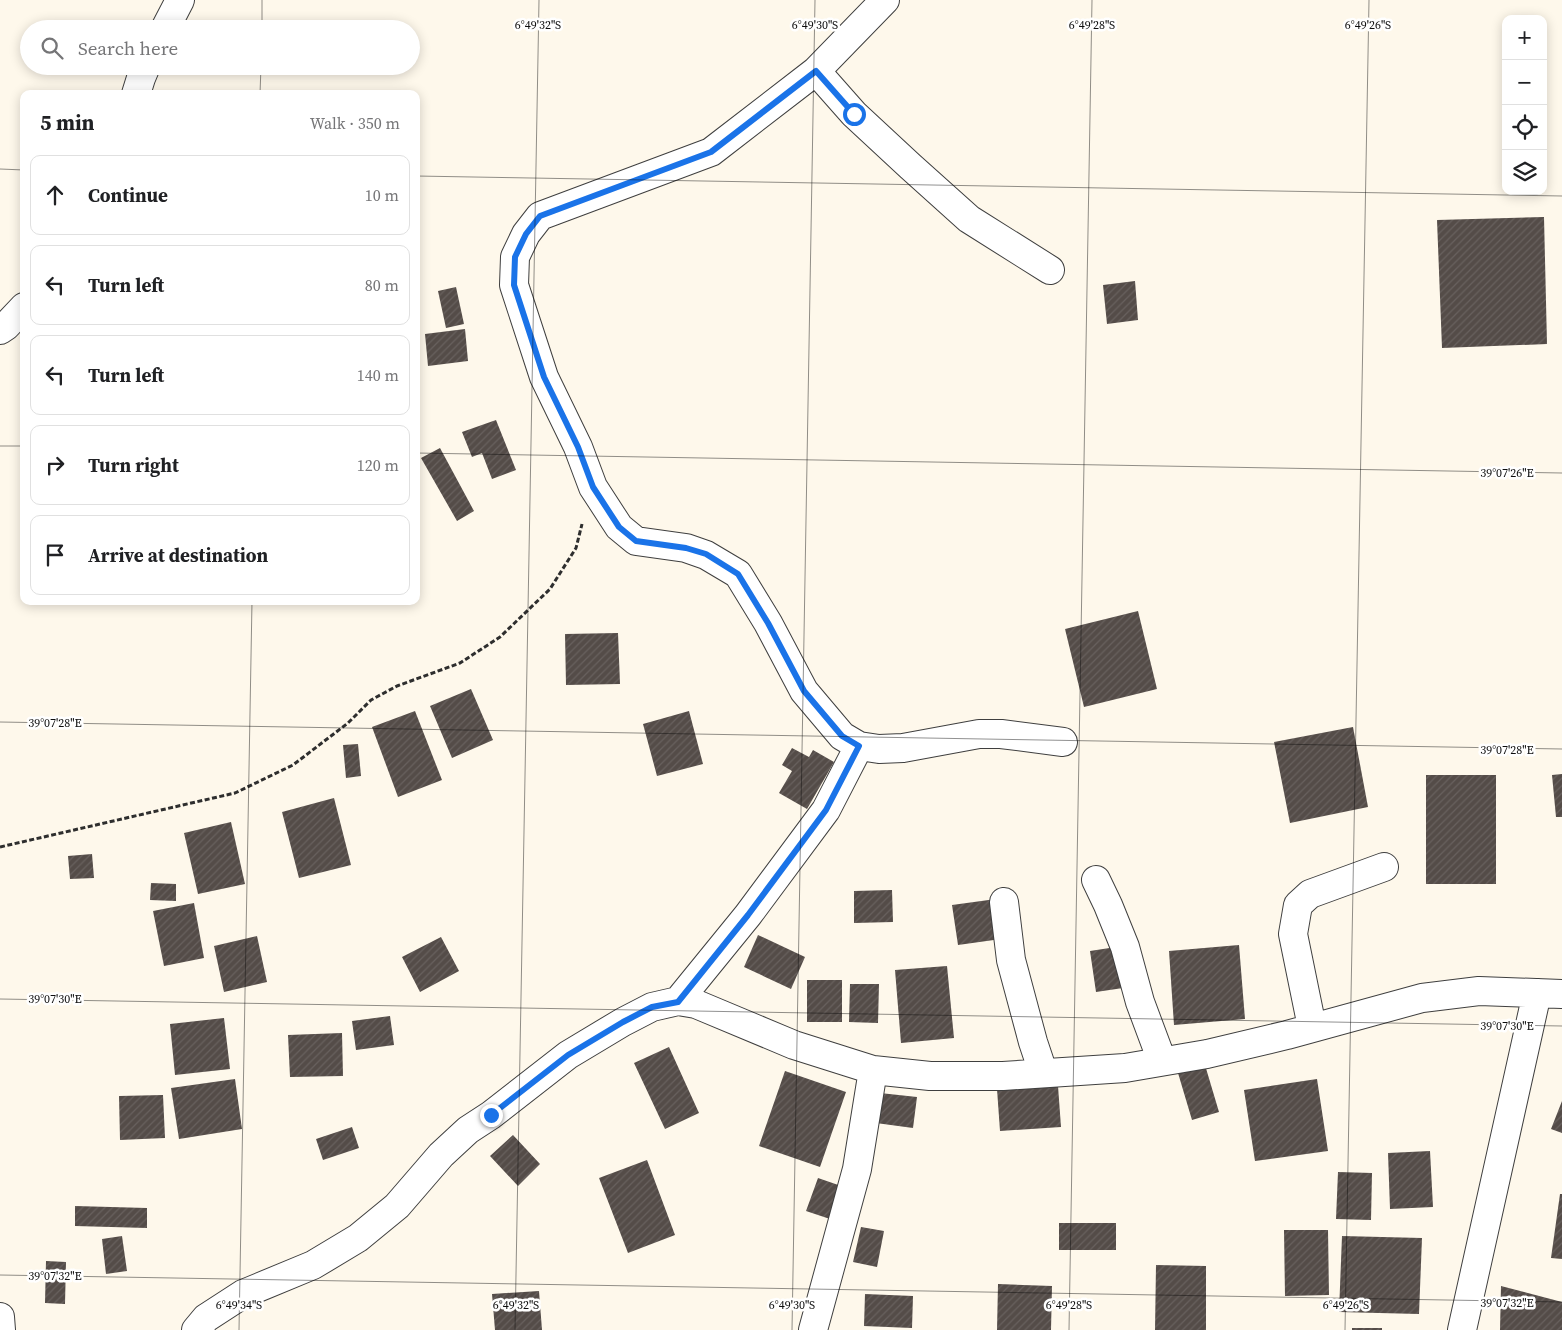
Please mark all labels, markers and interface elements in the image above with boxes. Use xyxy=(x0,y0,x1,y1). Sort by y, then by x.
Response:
map controls xyxy=(1502,15,1547,195)
button: + xyxy=(1502,15,1547,60)
text: 6°49'32"S xyxy=(515,17,561,33)
text: 6°49'30"S xyxy=(792,17,838,33)
text: 6°49'28"S xyxy=(1069,17,1115,33)
text: 6°49'26"S xyxy=(1345,17,1391,33)
search box xyxy=(20,20,420,75)
icon: search xyxy=(38,34,66,62)
text: Search here xyxy=(78,35,178,61)
button: − xyxy=(1502,60,1547,105)
route start xyxy=(843,103,866,126)
button: locate xyxy=(1502,105,1547,150)
text: 5 min xyxy=(40,108,95,137)
text: Walk · 350 m xyxy=(310,112,400,134)
button: layers xyxy=(1502,150,1547,195)
icon: ahead xyxy=(41,181,69,209)
text: Continue xyxy=(88,182,168,208)
text: 10 m xyxy=(365,184,399,206)
icon: left xyxy=(41,271,69,299)
text: Turn left xyxy=(88,272,164,298)
text: 80 m xyxy=(365,274,399,296)
icon: left xyxy=(41,361,69,389)
text: Turn left xyxy=(88,362,164,388)
text: 140 m xyxy=(357,364,399,386)
icon: right xyxy=(41,451,69,479)
text: Turn right xyxy=(88,452,179,478)
text: 120 m xyxy=(357,454,399,476)
text: 39°07'26"E xyxy=(1480,465,1534,481)
icon: arrive xyxy=(41,541,69,569)
text: Arrive at destination xyxy=(88,542,268,568)
text: 39°07'28"E xyxy=(28,715,82,731)
text: 39°07'28"E xyxy=(1480,742,1534,758)
text: 39°07'30"E xyxy=(28,991,82,1007)
text: 39°07'30"E xyxy=(1480,1018,1534,1034)
route end xyxy=(480,1104,503,1127)
text: 39°07'32"E xyxy=(28,1268,82,1284)
text: 39°07'32"E xyxy=(1480,1295,1534,1311)
text: 6°49'34"S xyxy=(216,1297,262,1313)
text: 6°49'32"S xyxy=(493,1297,539,1313)
text: 6°49'30"S xyxy=(769,1297,815,1313)
text: 6°49'28"S xyxy=(1046,1297,1092,1313)
text: 6°49'26"S xyxy=(1323,1297,1369,1313)

